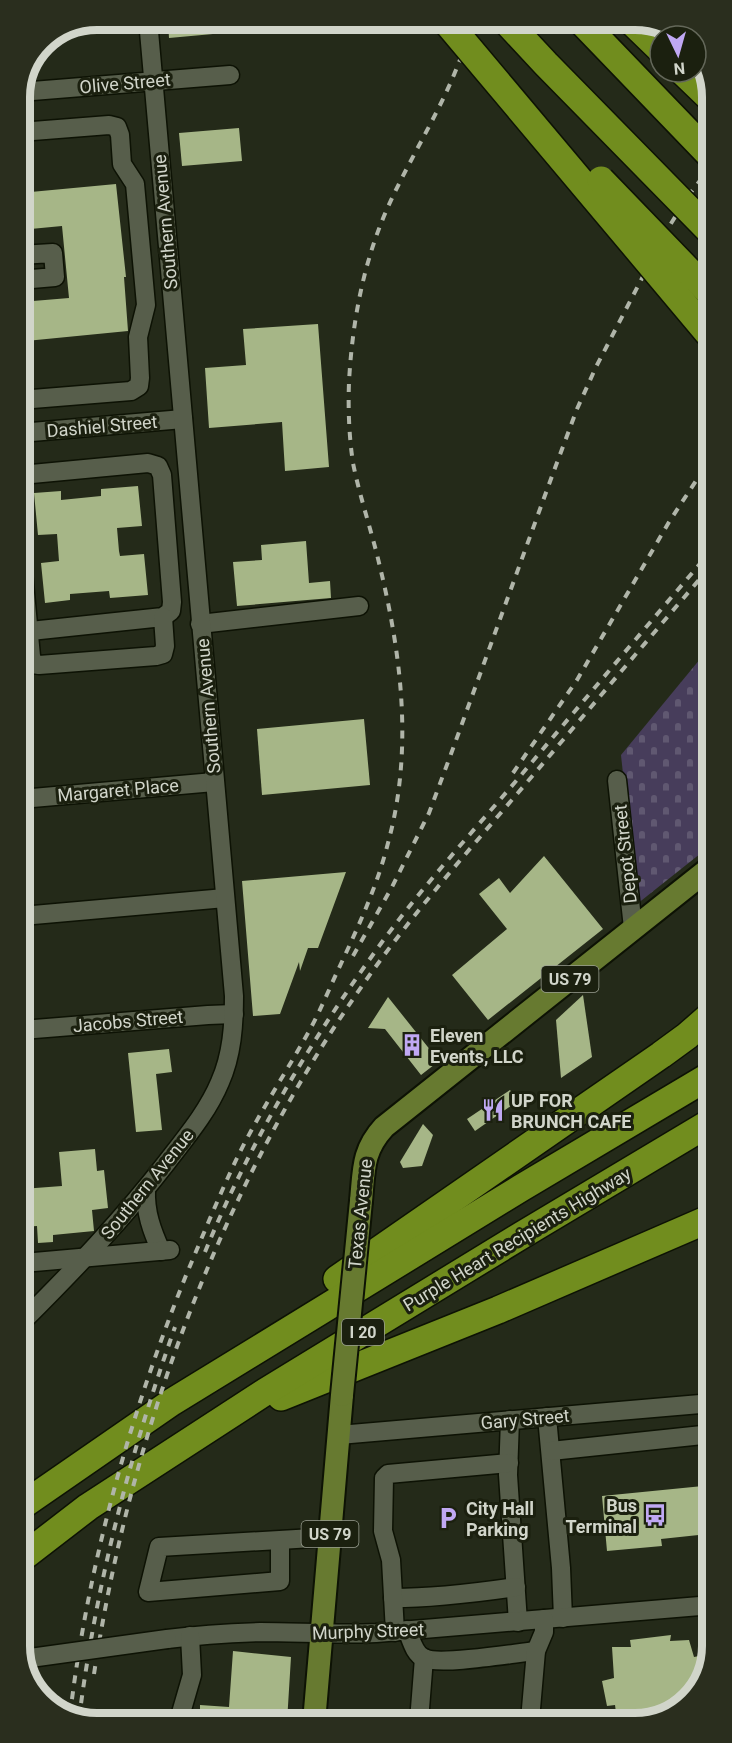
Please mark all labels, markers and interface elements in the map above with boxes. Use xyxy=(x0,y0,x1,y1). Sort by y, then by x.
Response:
north arrow xyxy=(648,24,708,84)
text: N xyxy=(673,58,686,78)
street label: Olive Street xyxy=(79,69,171,97)
street label: Southern Avenue xyxy=(149,154,181,290)
street label: Dashiel Street xyxy=(46,411,158,441)
street label: Southern Avenue xyxy=(192,638,224,774)
street label: Margaret Place xyxy=(56,774,180,806)
street label: Depot Street xyxy=(609,803,641,905)
road number: US 79 xyxy=(542,966,598,992)
street label: Jacobs Street xyxy=(72,1006,184,1036)
place label: Eleven Events, LLC xyxy=(430,1025,524,1067)
building icon: Eleven Events, LLC xyxy=(399,1032,425,1058)
place label: UP FOR BRUNCH CAFE xyxy=(511,1090,631,1132)
restaurant icon: UP FOR BRUNCH CAFE xyxy=(480,1097,506,1123)
street label: Southern Avenue xyxy=(96,1125,198,1243)
street label: Texas Avenue xyxy=(344,1158,376,1270)
street label: Purple Heart Recipients Highway xyxy=(399,1162,635,1315)
road number: I 20 xyxy=(342,1319,384,1345)
street label: Gary Street xyxy=(480,1405,570,1433)
place label: Bus Terminal xyxy=(566,1495,637,1537)
place label: City Hall Parking xyxy=(466,1498,534,1540)
bus stop icon: Bus Terminal xyxy=(642,1502,668,1528)
parking icon: City Hall Parking xyxy=(435,1505,461,1531)
road number: US 79 xyxy=(302,1521,358,1547)
street label: Murphy Street xyxy=(312,1619,425,1643)

